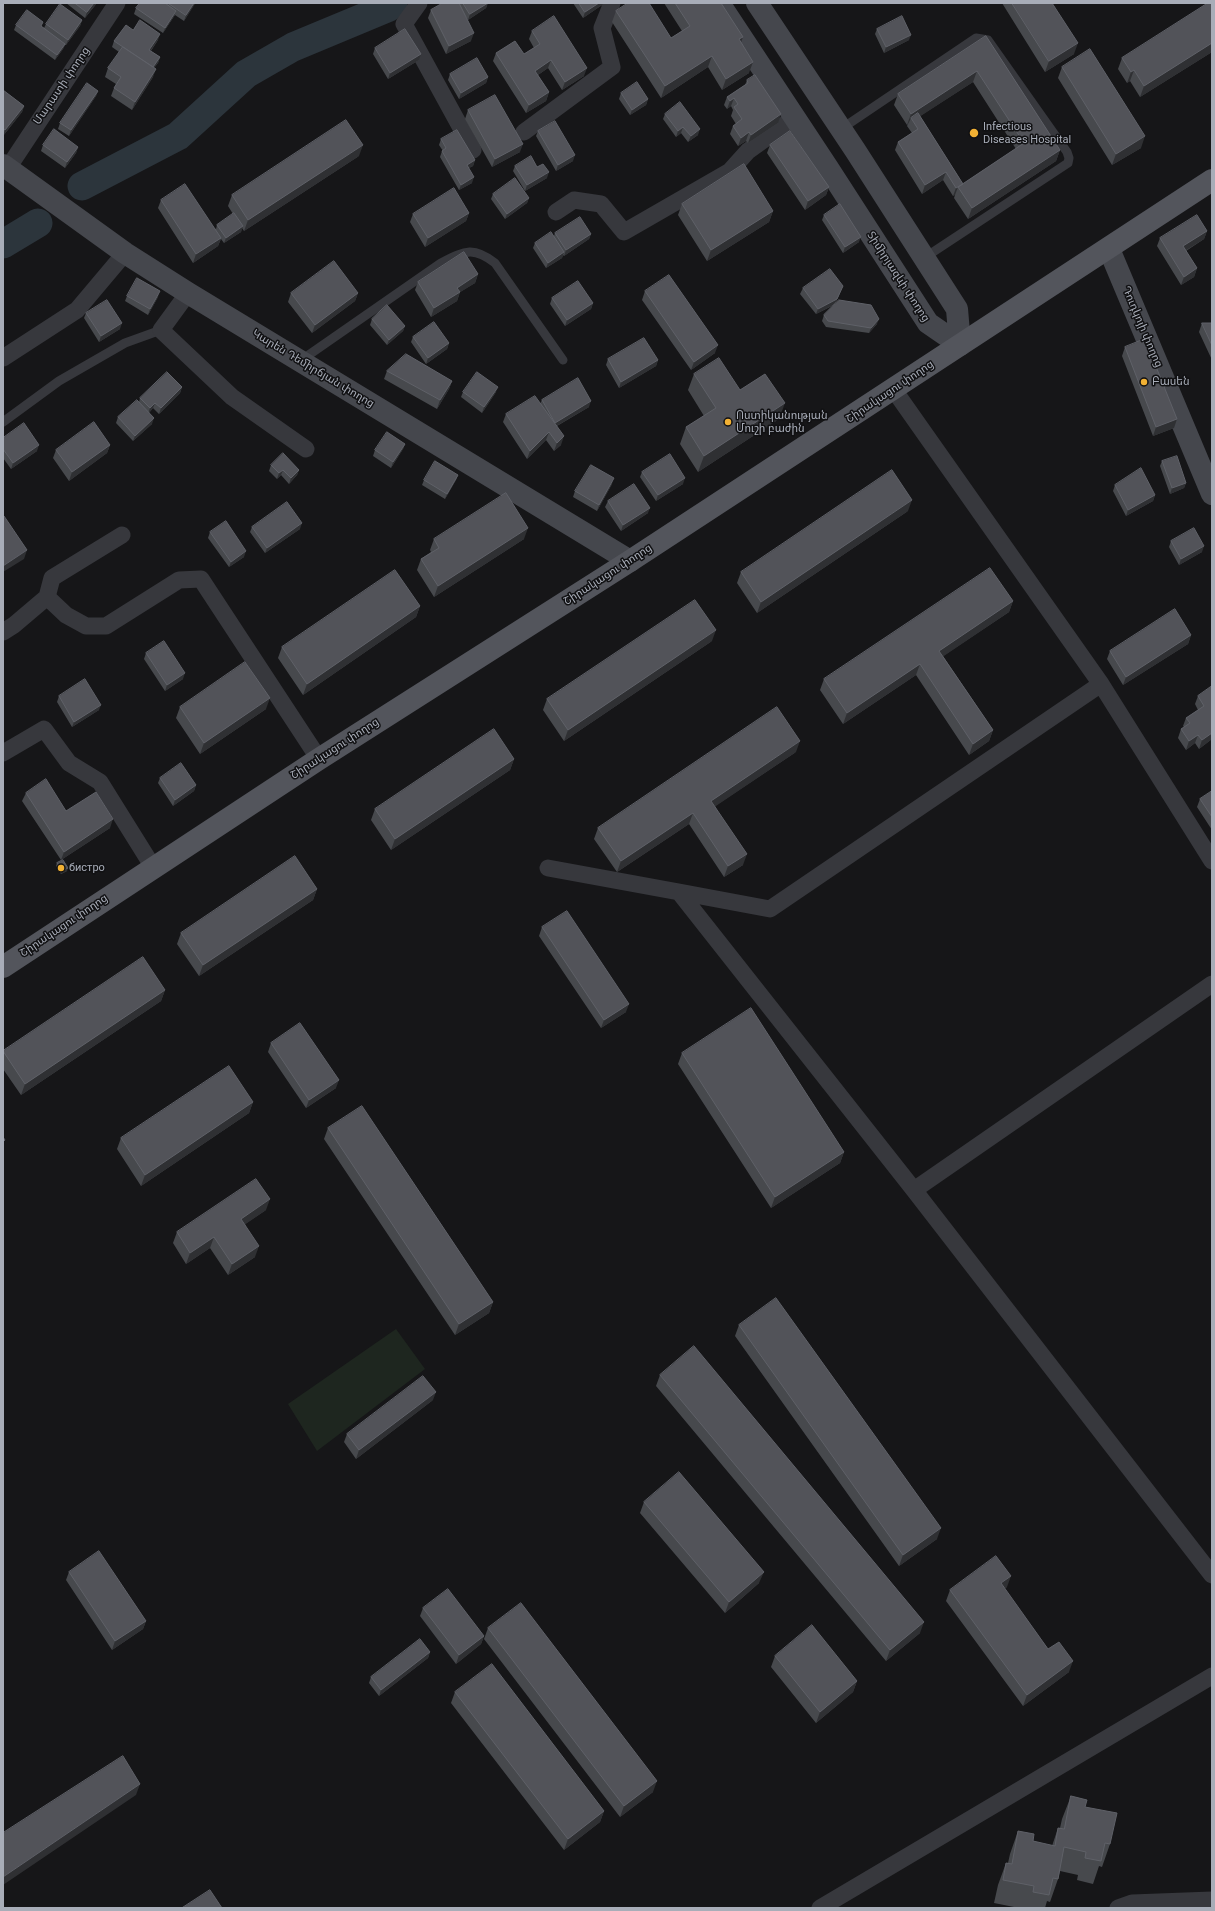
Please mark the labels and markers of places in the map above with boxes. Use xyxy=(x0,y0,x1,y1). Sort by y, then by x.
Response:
place label: Infectious Diseases Hospital xyxy=(983,120,1071,146)
marker: Infectious Diseases Hospital xyxy=(968,127,980,139)
place label: Բասեն xyxy=(1152,375,1189,389)
marker: Բասեն xyxy=(1139,377,1149,387)
place label: Ոստիկանության Մուշի բաժին xyxy=(736,409,828,435)
marker: Ոստիկանության Մուշի բաժին xyxy=(723,417,733,427)
place label: бистро xyxy=(69,861,105,875)
marker: бистро xyxy=(56,863,66,873)

